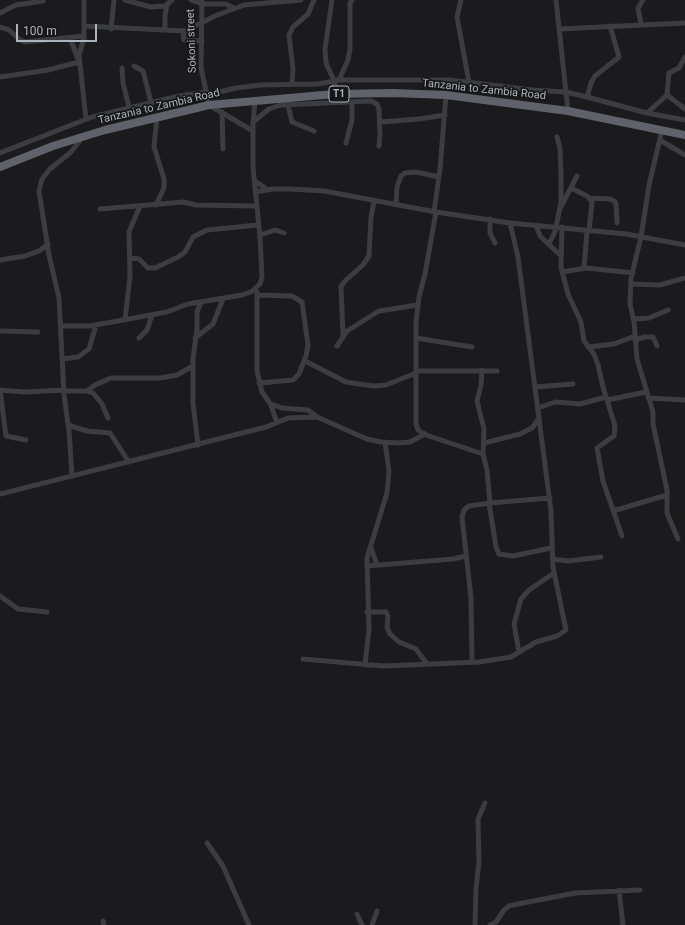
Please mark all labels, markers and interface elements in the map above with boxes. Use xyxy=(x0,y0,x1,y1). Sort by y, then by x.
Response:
street label: Sokoni street xyxy=(184,9,200,73)
scale bar xyxy=(18,16,99,42)
text: 100 m xyxy=(23,24,57,38)
street label: Tanzania to Zambia Road xyxy=(421,77,547,103)
road number: T1 xyxy=(329,86,349,102)
street label: Tanzania to Zambia Road xyxy=(97,87,221,127)

